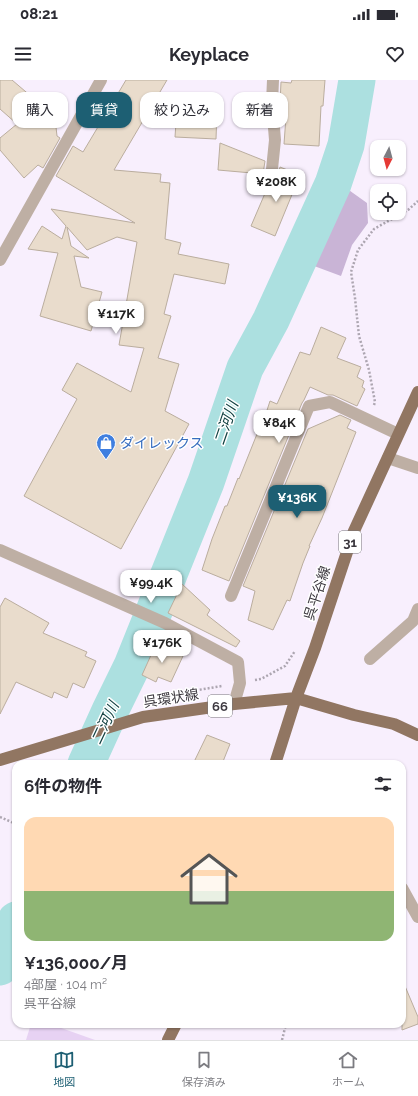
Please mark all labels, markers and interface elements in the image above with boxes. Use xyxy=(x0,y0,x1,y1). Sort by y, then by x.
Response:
text: 08:21 xyxy=(20,5,58,23)
icon: menu xyxy=(12,43,34,65)
icon: heart xyxy=(384,43,406,65)
text: Keyplace xyxy=(169,44,249,65)
chip: 購入 xyxy=(12,92,68,128)
chip: 賃貸 xyxy=(76,92,132,128)
chip: 絞り込み xyxy=(140,92,224,128)
chip: 新着 xyxy=(232,92,288,128)
north arrow xyxy=(370,140,406,176)
map controls xyxy=(370,140,406,220)
pin: ¥208K xyxy=(248,169,304,203)
text: ¥208K xyxy=(255,174,297,189)
button: locate xyxy=(370,184,406,220)
pin: ¥117K xyxy=(88,301,144,335)
text: ¥117K xyxy=(97,306,135,321)
water label: 二河川 xyxy=(210,397,242,447)
pin: ¥84K xyxy=(255,410,303,444)
text: ¥84K xyxy=(262,415,296,430)
shop icon: ダイレックス xyxy=(95,432,117,460)
place label: ダイレックス xyxy=(120,435,204,451)
pin: ¥136K xyxy=(269,485,325,519)
text: ¥136K xyxy=(277,490,317,505)
road number: 31 xyxy=(339,531,361,553)
street label: 呉平谷線 xyxy=(301,564,333,622)
pin: ¥99.4K xyxy=(118,570,184,604)
text: ¥99.4K xyxy=(129,575,173,590)
pin: ¥176K xyxy=(134,630,190,664)
text: ¥176K xyxy=(142,635,182,650)
street label: 呉環状線 xyxy=(142,686,200,710)
road number: 66 xyxy=(208,695,232,717)
water label: 二河川 xyxy=(87,697,124,747)
icon: filters xyxy=(372,773,394,795)
text: 6件の物件 xyxy=(24,776,102,796)
icon: home xyxy=(173,843,245,915)
text: ¥136,000/月 xyxy=(24,953,128,973)
text: 4部屋 · 104 m² xyxy=(24,977,107,992)
text: 呉平谷線 xyxy=(24,996,76,1011)
tab: 地図 xyxy=(53,1049,75,1089)
tab: 保存済み xyxy=(182,1049,226,1089)
tab: ホーム xyxy=(332,1049,365,1089)

